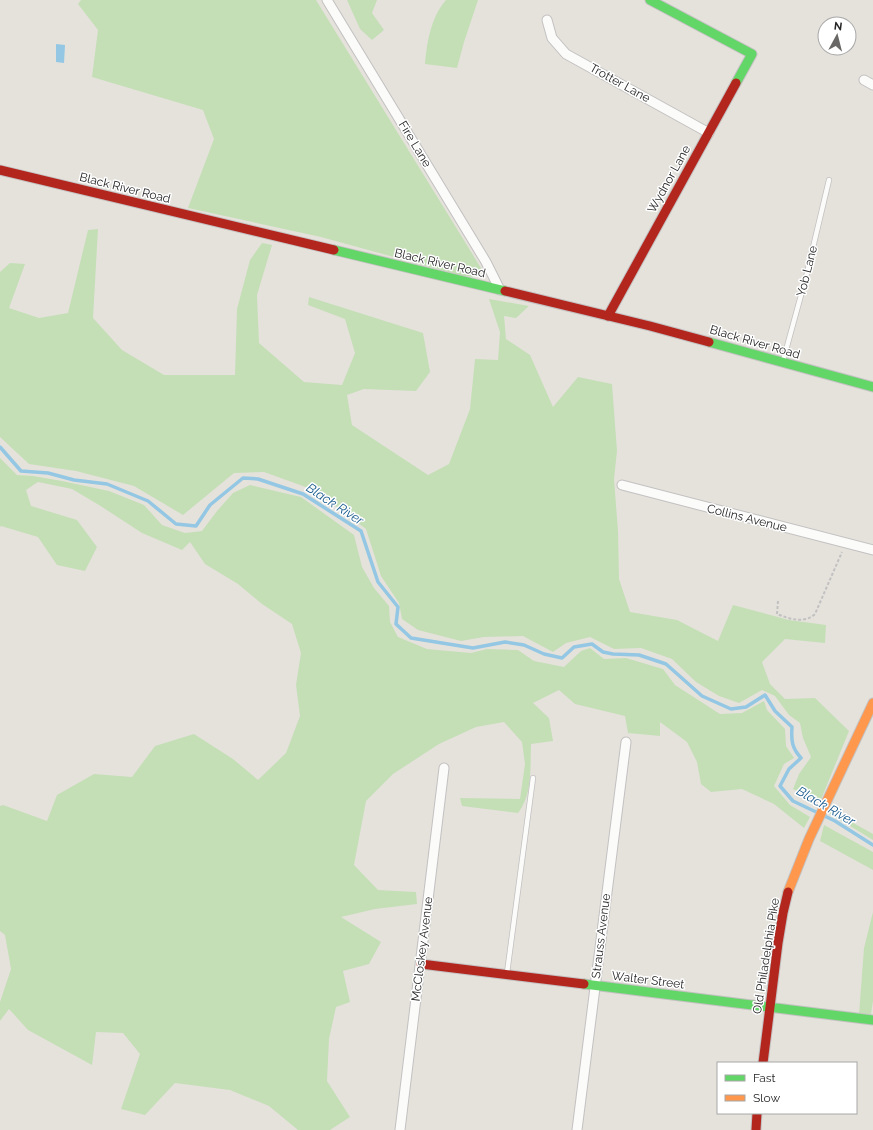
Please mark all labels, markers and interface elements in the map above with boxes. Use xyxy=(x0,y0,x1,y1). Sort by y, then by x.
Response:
north arrow xyxy=(817,16,857,56)
text: N xyxy=(833,20,843,34)
street label: Trotter Lane xyxy=(587,61,653,105)
street label: Fire Lane xyxy=(396,118,434,170)
street label: Wydnor Lane xyxy=(645,143,693,215)
street label: Black River Road xyxy=(78,170,172,206)
street label: Yob Lane xyxy=(794,244,820,298)
street label: Black River Road xyxy=(393,246,487,280)
street label: Black River Road xyxy=(708,322,802,362)
water label: Black River xyxy=(304,480,367,528)
street label: Collins Avenue xyxy=(705,501,789,535)
water label: Black River xyxy=(794,783,858,829)
street label: Strauss Avenue xyxy=(589,893,613,979)
street label: McCloskey Avenue xyxy=(409,896,435,1002)
street label: Old Philadelphia Pike xyxy=(750,897,782,1015)
street label: Walter Street xyxy=(611,969,685,991)
legend xyxy=(717,1062,857,1114)
text: Fast xyxy=(753,1071,776,1085)
text: Slow xyxy=(753,1091,780,1105)

